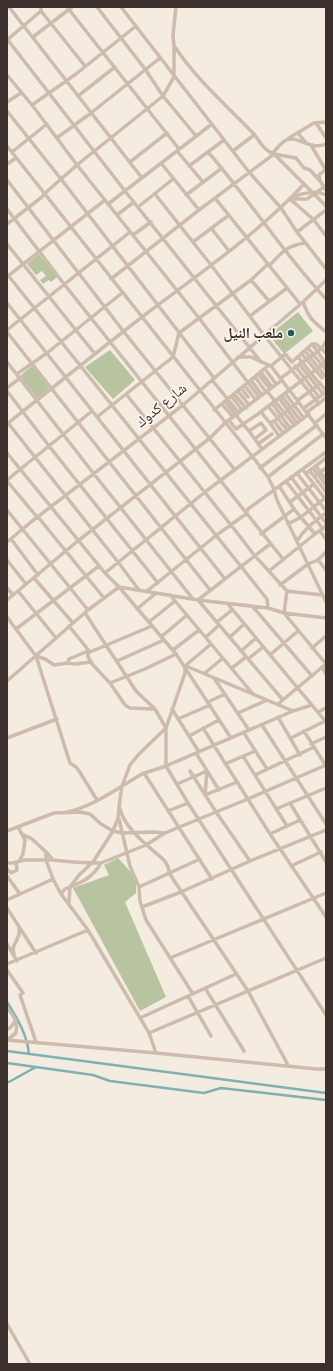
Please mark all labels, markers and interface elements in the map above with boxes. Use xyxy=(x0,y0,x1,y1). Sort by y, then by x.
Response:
place label: ملعب النيل xyxy=(223,324,283,342)
marker: ملعب النيل xyxy=(286,328,296,338)
street label: شارع كدوك xyxy=(132,379,191,432)

